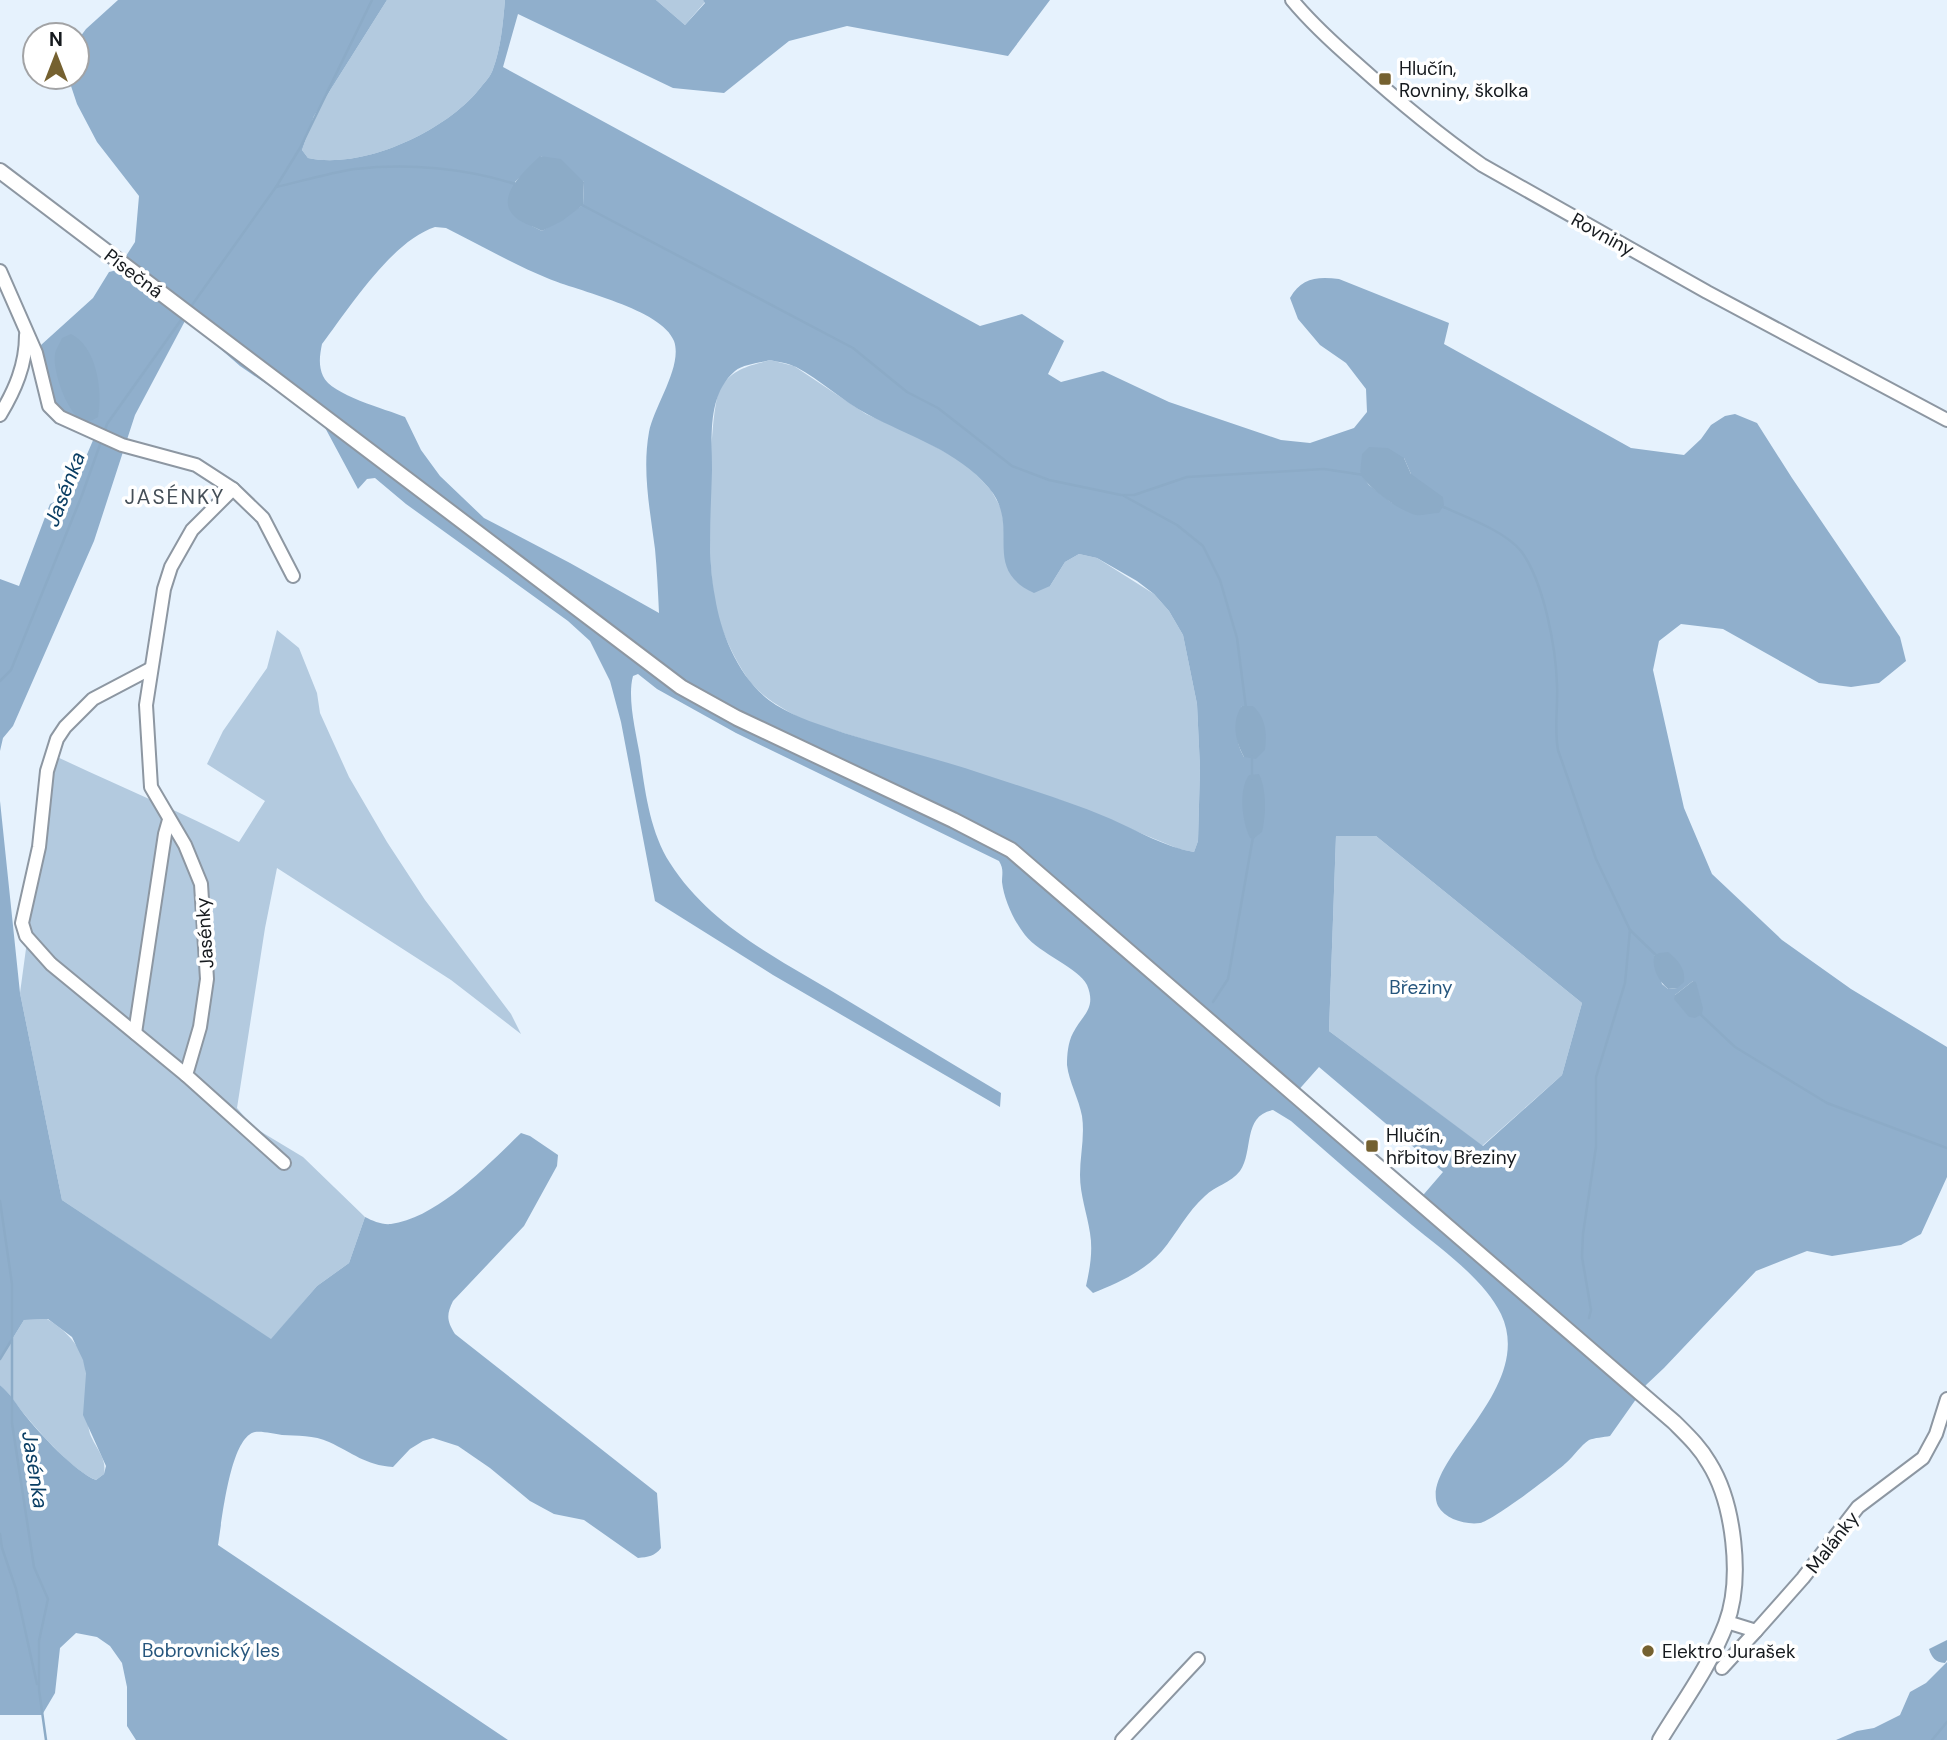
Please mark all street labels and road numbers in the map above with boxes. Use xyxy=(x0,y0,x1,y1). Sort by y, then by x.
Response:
street label: Rovniny xyxy=(1567,207,1639,262)
street label: Písečná xyxy=(99,243,168,304)
street label: Jasénky xyxy=(190,896,219,969)
street label: Malánky xyxy=(1800,1506,1865,1578)

